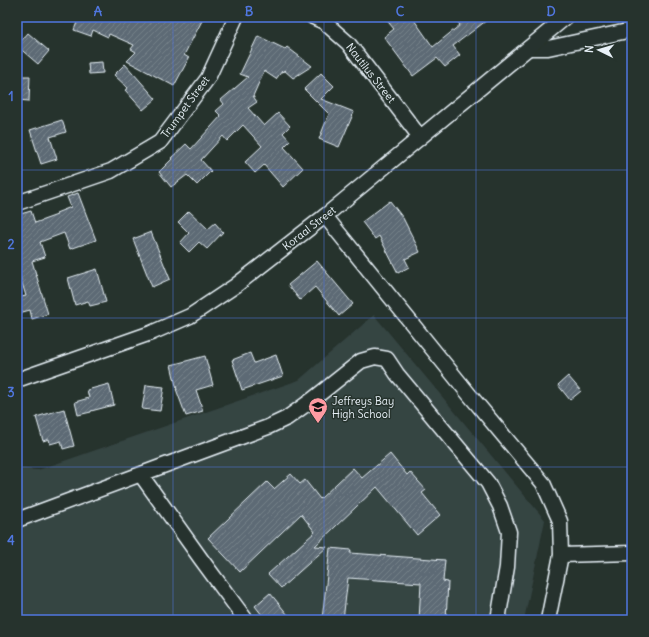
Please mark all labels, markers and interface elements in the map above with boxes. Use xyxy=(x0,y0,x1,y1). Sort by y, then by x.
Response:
text: A xyxy=(94,3,103,20)
text: B xyxy=(245,3,254,20)
text: C xyxy=(396,3,405,20)
text: D xyxy=(546,3,556,20)
north arrow xyxy=(579,30,619,70)
street label: Nautilus Street xyxy=(343,40,399,106)
text: N xyxy=(582,45,596,54)
street label: Trumpet Street xyxy=(158,73,212,141)
text: 1 xyxy=(8,88,14,105)
street label: Koraal Street xyxy=(279,203,339,253)
text: 2 xyxy=(7,236,15,253)
text: 3 xyxy=(7,384,15,401)
place label: Jeffreys Bay High School xyxy=(332,394,394,421)
school or university icon: Jeffreys Bay High School xyxy=(307,396,329,424)
text: 4 xyxy=(7,532,15,549)

